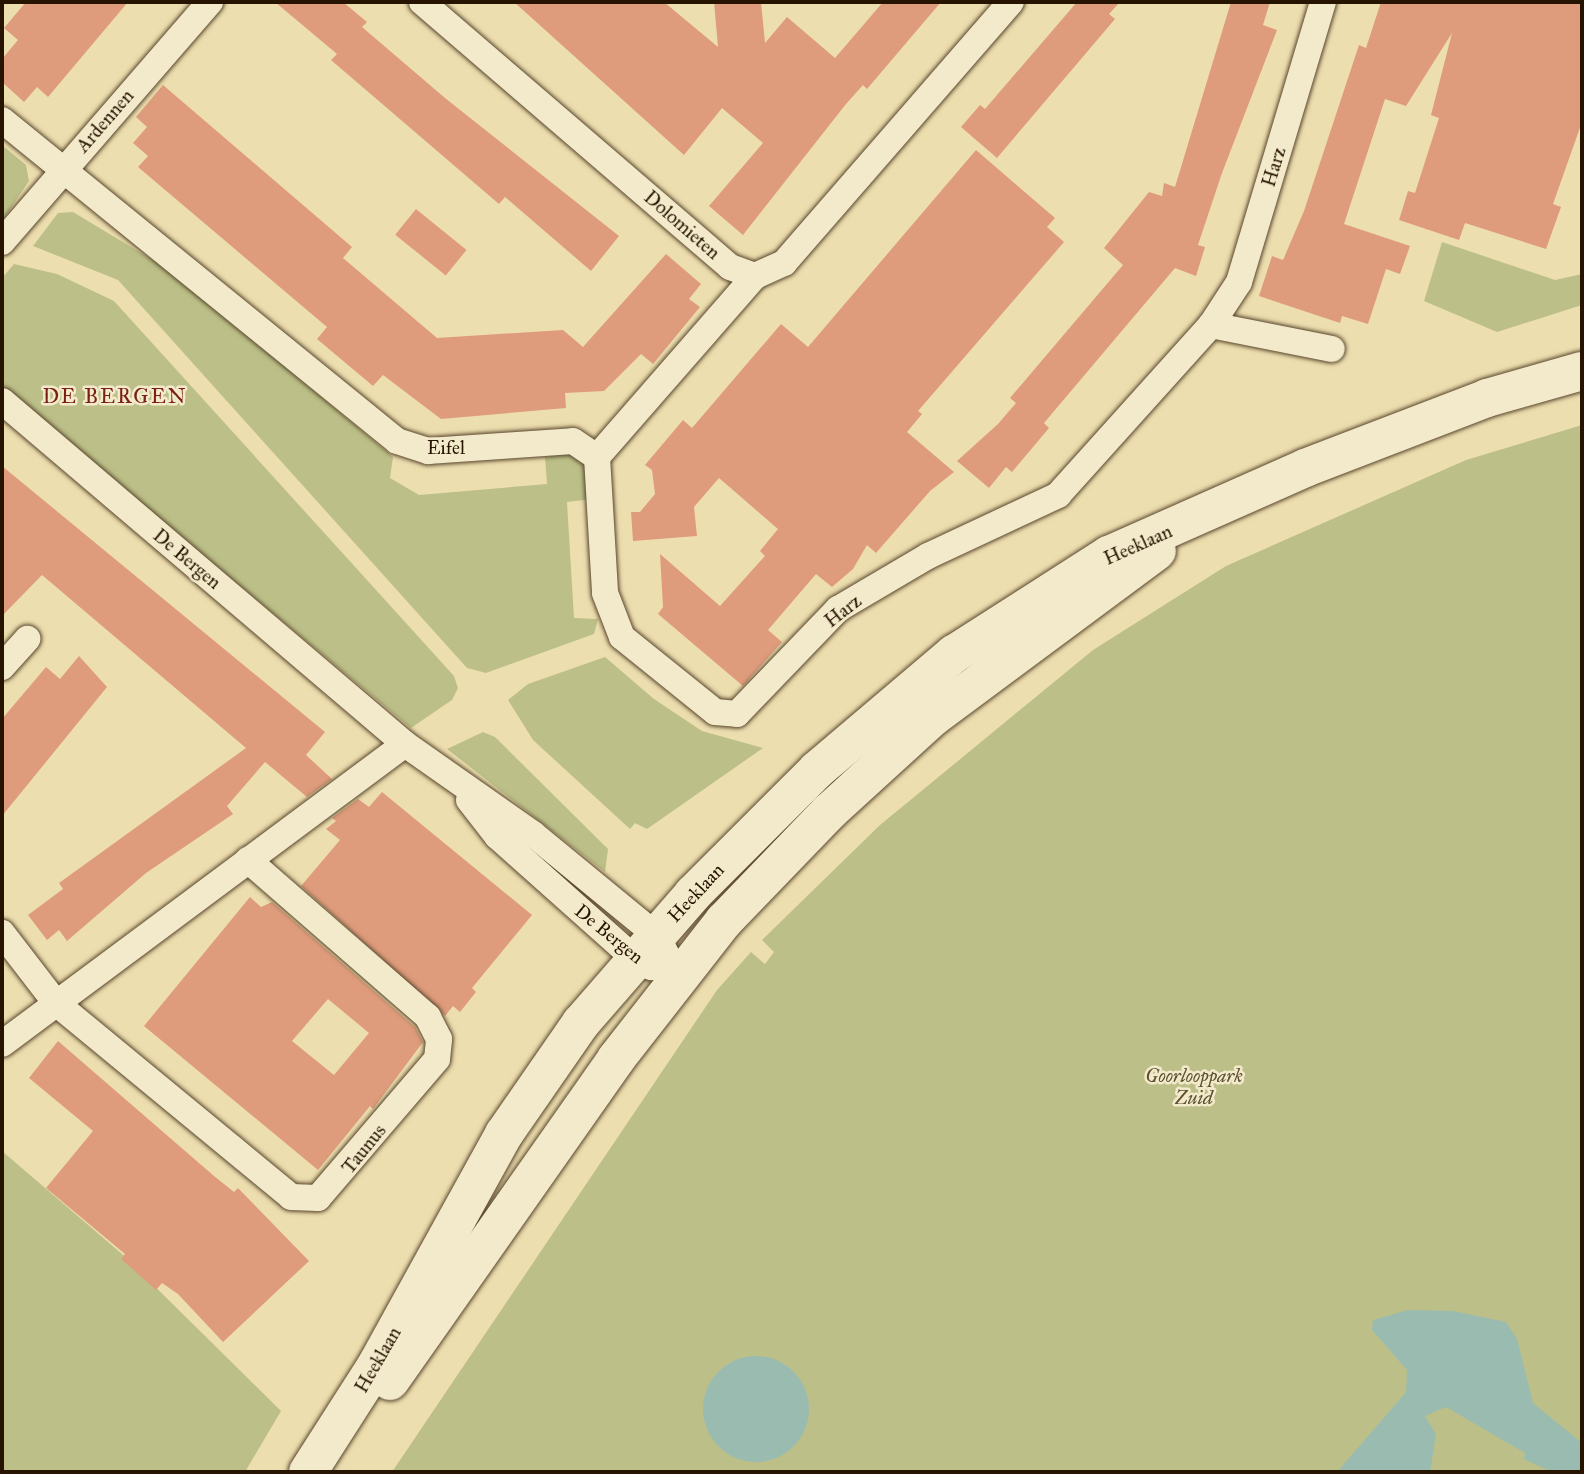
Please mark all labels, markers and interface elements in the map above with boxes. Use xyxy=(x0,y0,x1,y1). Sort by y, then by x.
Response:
street label: Ardennen xyxy=(71,85,139,157)
street label: Harz xyxy=(1257,144,1291,190)
street label: Dolomieten xyxy=(639,186,725,264)
district label: DE BERGEN xyxy=(44,383,186,409)
street label: Eifel xyxy=(427,437,465,459)
street label: Heeklaan xyxy=(1100,520,1176,570)
street label: De Bergen xyxy=(148,524,226,594)
street label: Harz xyxy=(820,590,866,632)
street label: Heeklaan xyxy=(663,859,729,927)
street label: De Bergen xyxy=(570,899,648,969)
park label: Goorlooppark Zuid xyxy=(1145,1065,1243,1109)
street label: Taunus xyxy=(337,1120,391,1178)
street label: Heeklaan xyxy=(350,1323,406,1397)

